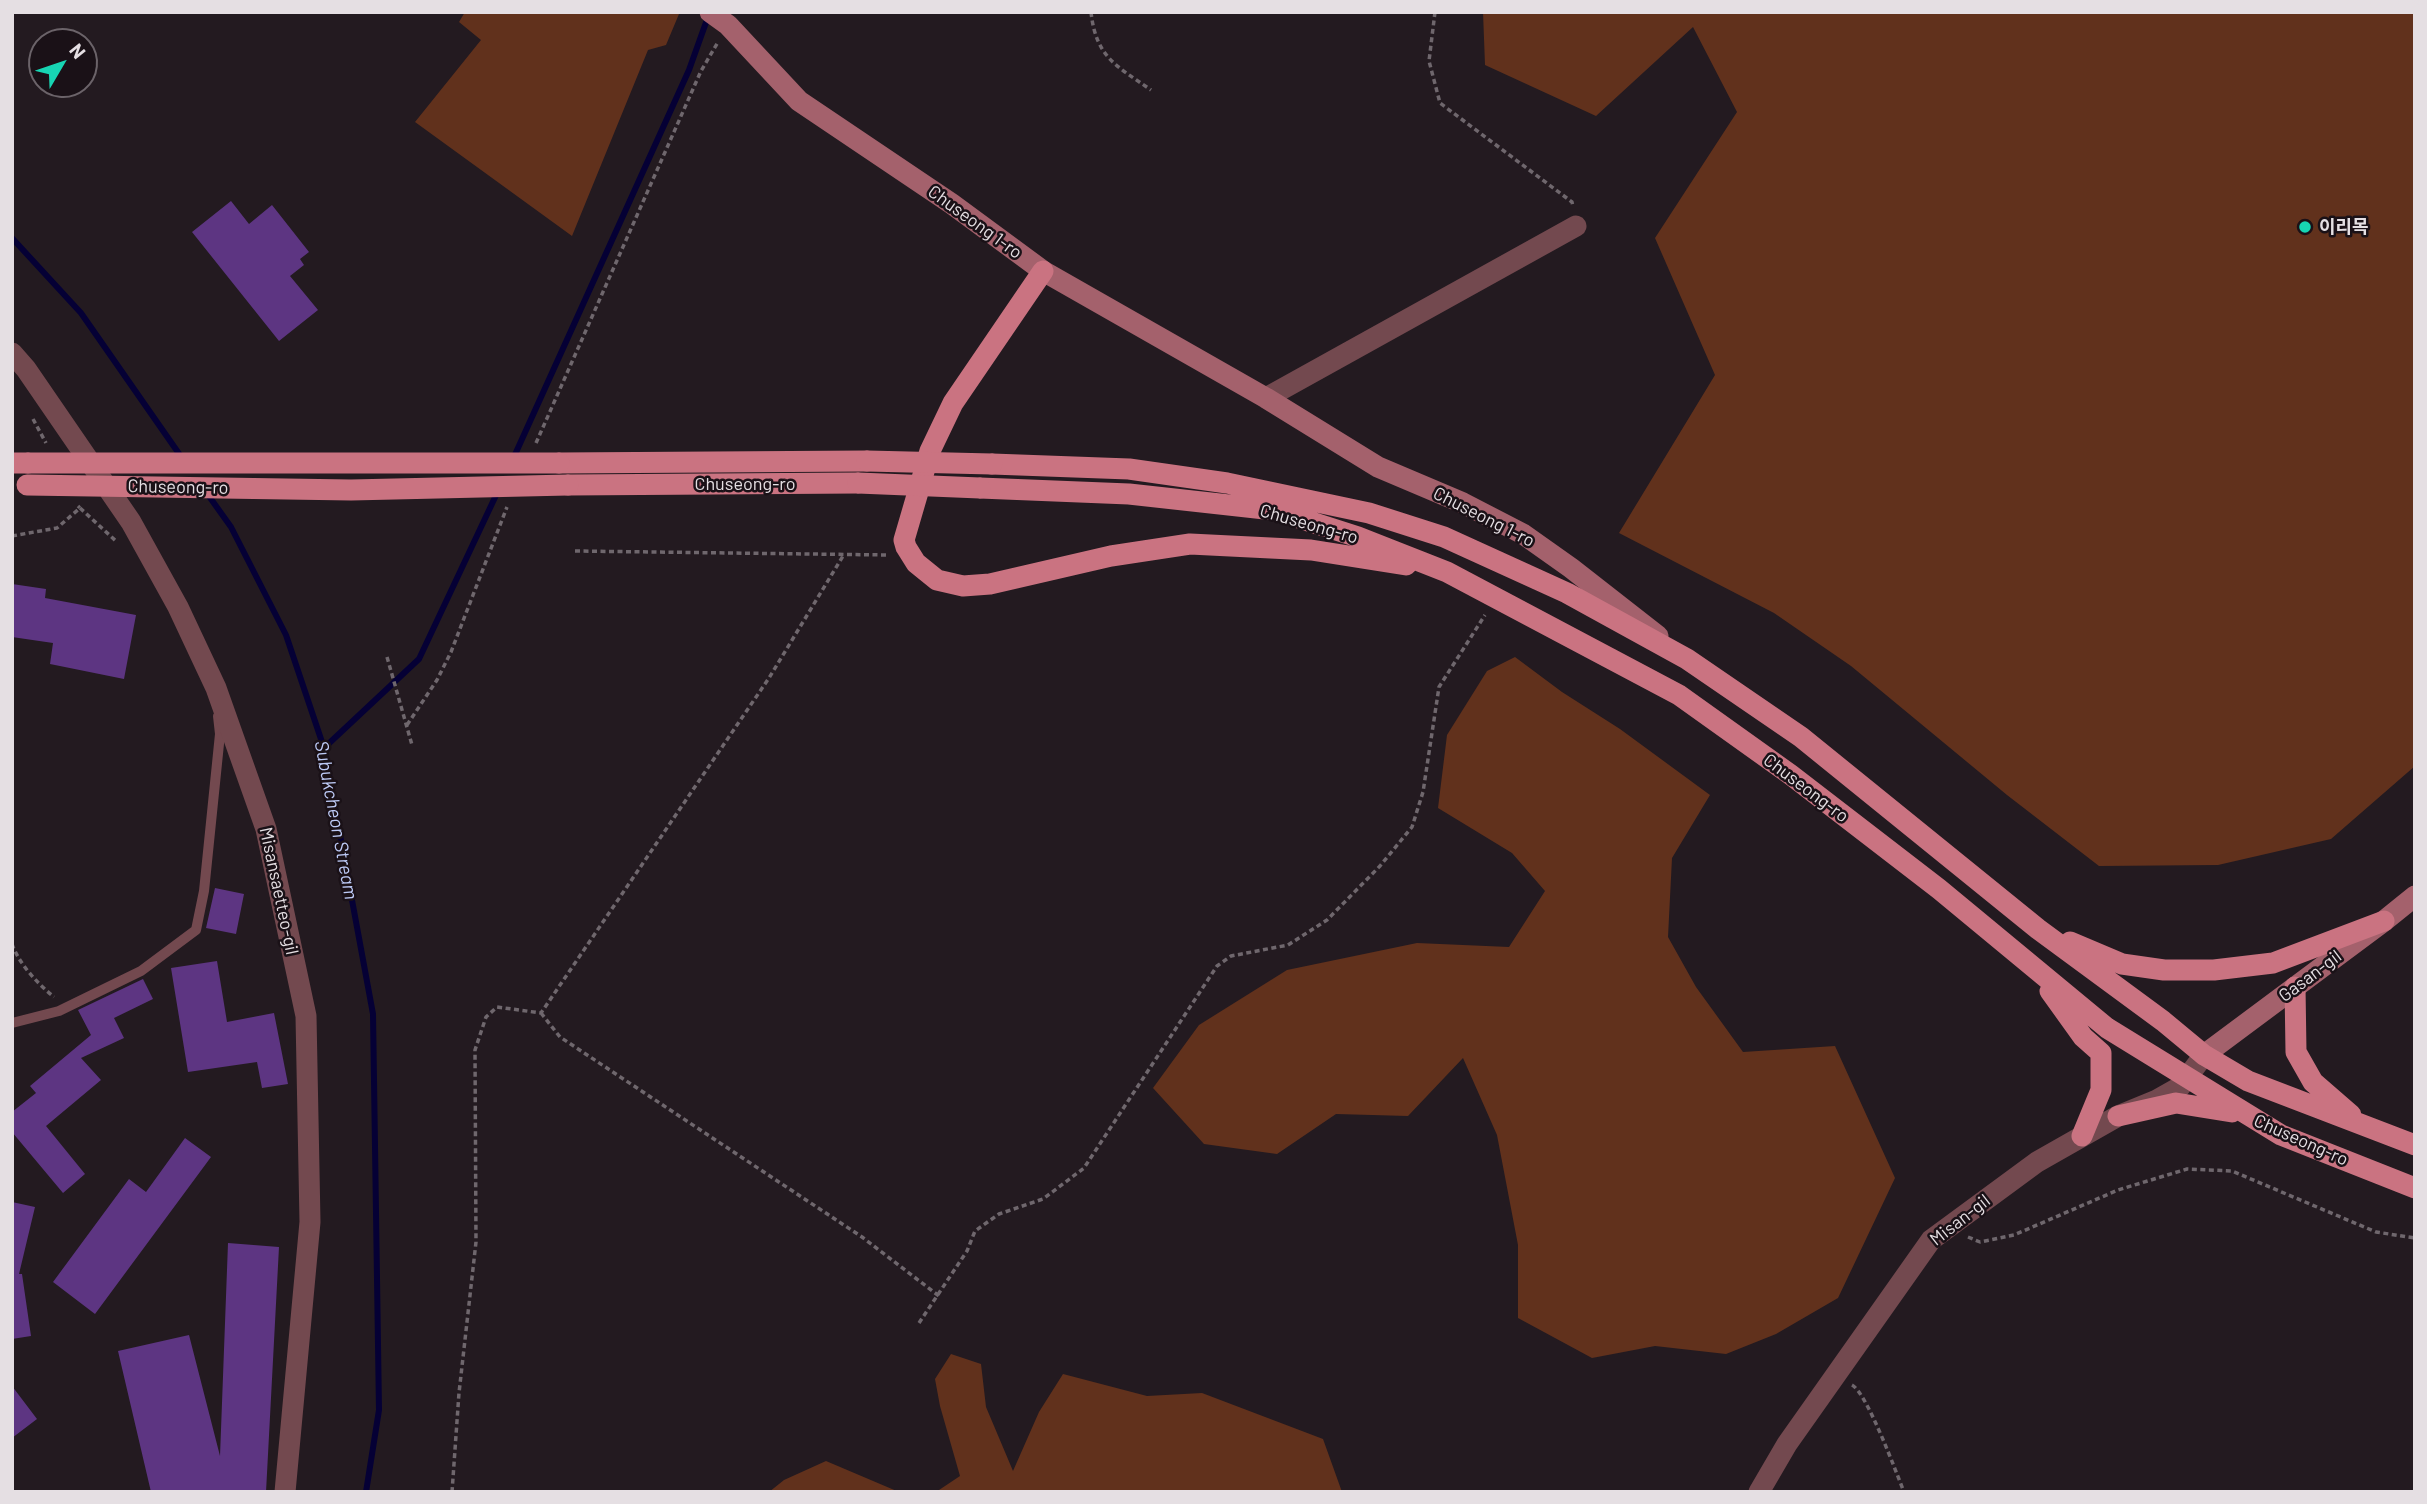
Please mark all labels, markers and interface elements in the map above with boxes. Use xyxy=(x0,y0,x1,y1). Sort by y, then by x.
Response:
north arrow xyxy=(28,28,98,98)
text: N xyxy=(65,39,91,63)
street label: Chuseong 1-ro xyxy=(924,181,1026,263)
place label: 이리목 xyxy=(2319,216,2369,238)
marker: 이리목 xyxy=(2297,219,2313,235)
street label: Chuseong-ro xyxy=(694,473,796,495)
street label: Chuseong-ro xyxy=(127,475,229,499)
street label: Chuseong 1-ro xyxy=(1430,482,1538,552)
street label: Chuseong-ro xyxy=(1257,500,1361,548)
water label: Subukcheon Stream xyxy=(309,739,363,901)
street label: Chuseong-ro xyxy=(1759,749,1853,827)
street label: Misansaetteo-gil xyxy=(255,825,303,957)
street label: Gasan-gil xyxy=(2274,945,2346,1007)
street label: Chuseong-ro xyxy=(2250,1110,2352,1170)
street label: Misan-gil xyxy=(1926,1190,1994,1250)

